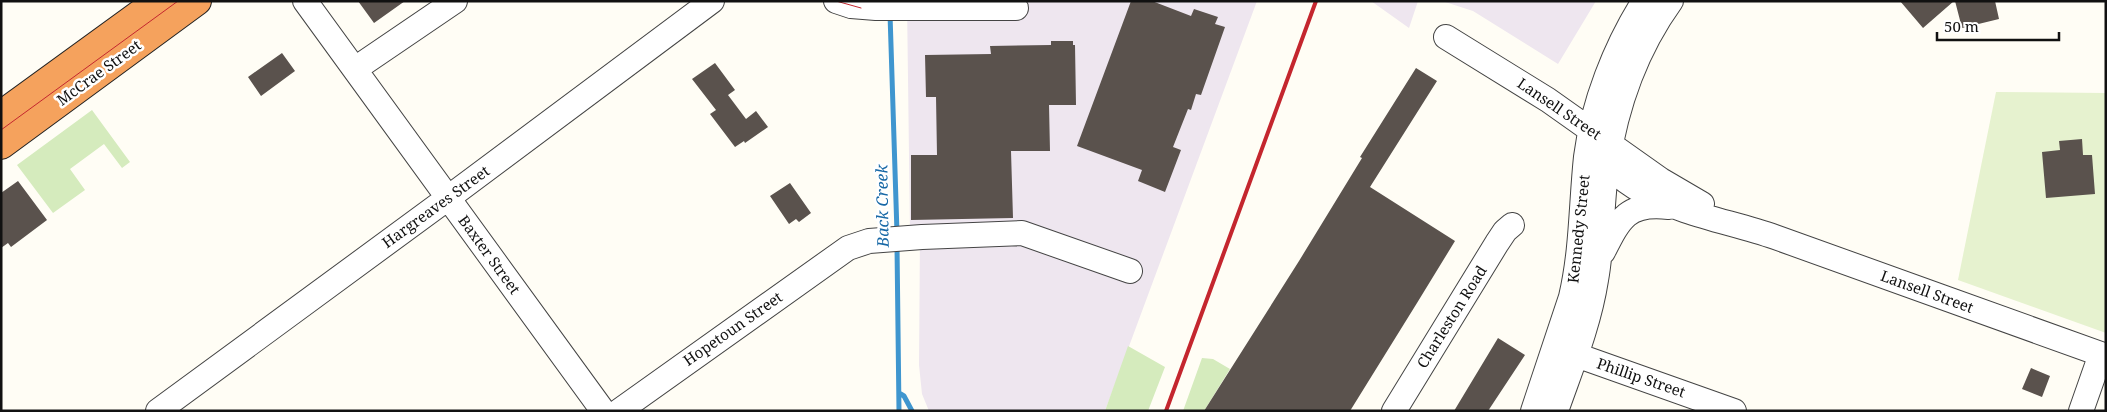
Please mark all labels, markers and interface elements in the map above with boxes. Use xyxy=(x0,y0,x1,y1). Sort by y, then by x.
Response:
scale bar xyxy=(1937,10,2060,42)
text: 50 m xyxy=(1944,16,1979,36)
street label: McCrae Street xyxy=(52,35,145,110)
street label: Lansell Street xyxy=(1514,73,1605,144)
street label: Hargreaves Street xyxy=(378,160,493,252)
water label: Back Creek xyxy=(870,163,894,249)
street label: Kennedy Street xyxy=(1562,174,1594,284)
street label: Baxter Street xyxy=(454,211,525,298)
street label: Charleston Road xyxy=(1412,261,1491,372)
street label: Lansell Street xyxy=(1878,265,1976,317)
street label: Hopetoun Street xyxy=(679,287,786,370)
street label: Phillip Street xyxy=(1594,353,1688,402)

